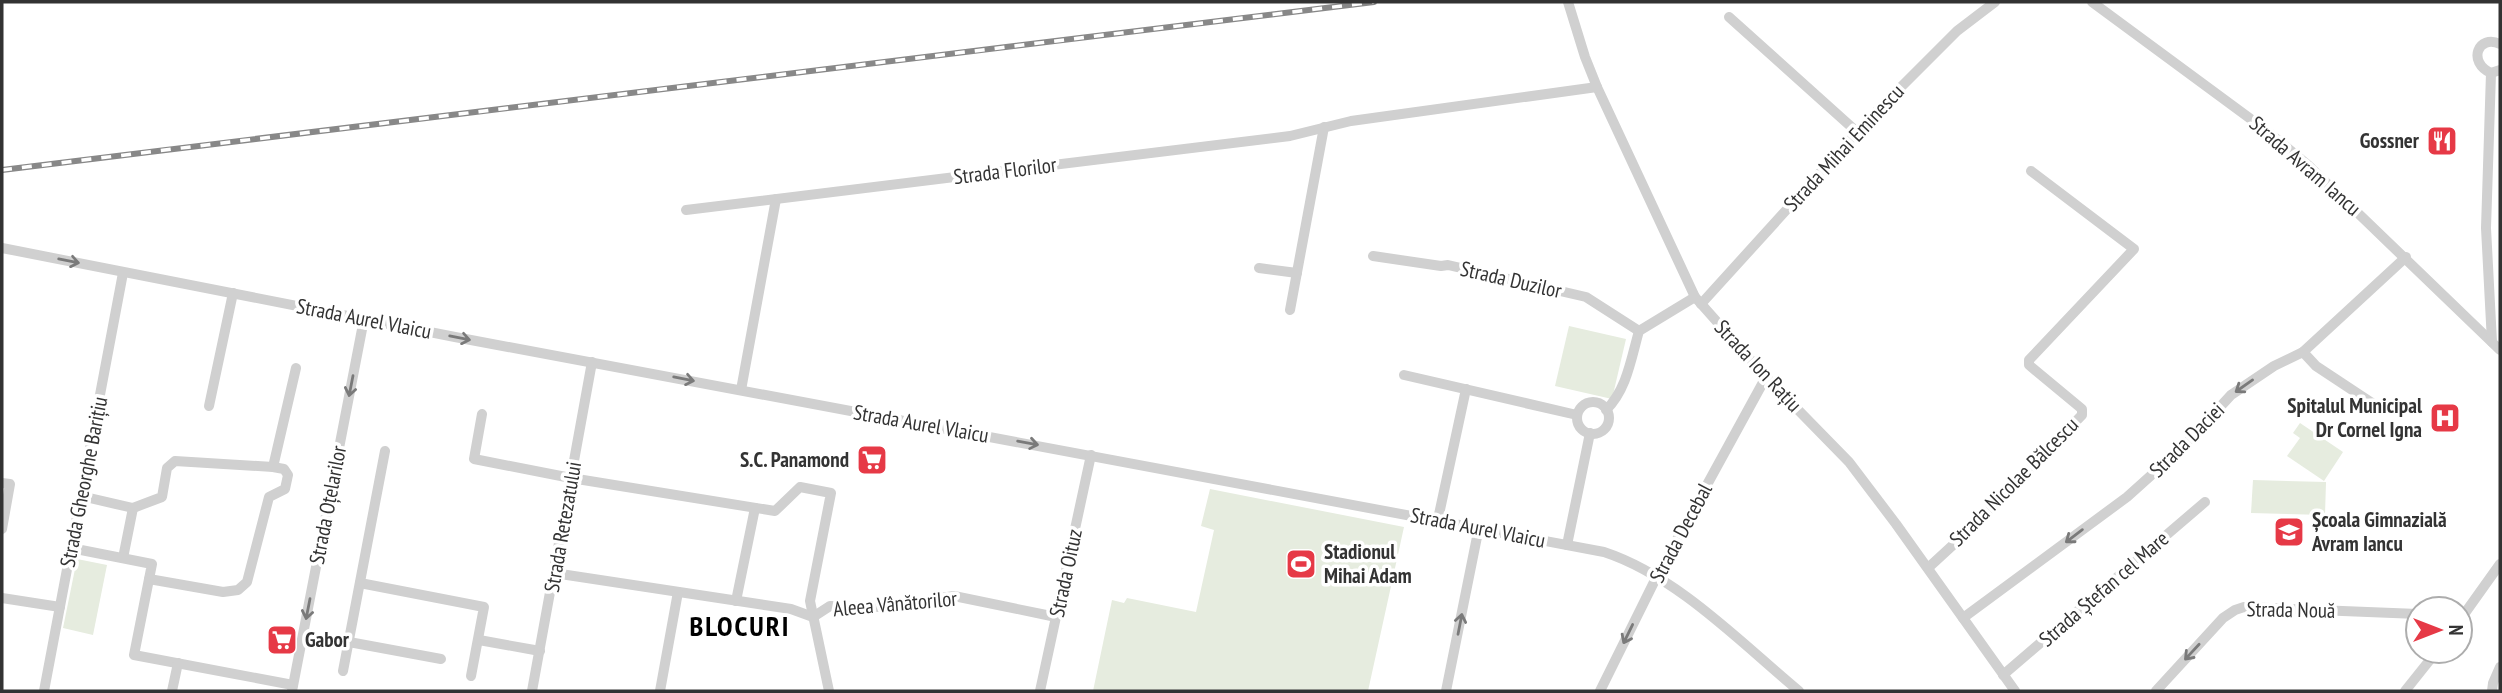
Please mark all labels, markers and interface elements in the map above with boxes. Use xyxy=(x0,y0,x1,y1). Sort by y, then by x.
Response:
street label: Strada Mihai Eminescu xyxy=(1778,78,1910,217)
street label: Strada Avram Iancu xyxy=(2244,110,2367,221)
restaurant icon: Gossner xyxy=(2425,124,2459,158)
place label: Gossner xyxy=(2360,127,2420,154)
street label: Strada Florilor xyxy=(952,151,1058,190)
one-way arrow xyxy=(57,255,80,269)
street label: Strada Duzilor xyxy=(1458,255,1564,304)
street label: Strada Aurel Vlaicu xyxy=(294,292,434,345)
street label: Strada Ion Rațiu xyxy=(1709,314,1808,417)
one-way arrow xyxy=(448,332,471,345)
one-way arrow xyxy=(672,373,695,387)
one-way arrow xyxy=(344,374,358,397)
one-way arrow xyxy=(2235,379,2254,393)
place label: Spitalul Municipal Dr Cornel Igna xyxy=(2287,392,2423,443)
street label: Strada Gheorghe Barițiu xyxy=(54,394,113,570)
street label: Strada Daciei xyxy=(2143,396,2230,483)
street label: Strada Aurel Vlaicu xyxy=(851,398,991,449)
hospital icon: Spitalul Municipal Dr Cornel Igna xyxy=(2428,401,2462,435)
street label: Strada Nicolae Bălcescu xyxy=(1943,411,2084,552)
one-way arrow xyxy=(1016,437,1039,451)
street label: Strada Oțelarilor xyxy=(303,443,352,566)
supermarket icon: S.C. Panamond xyxy=(855,443,889,477)
place label: S.C. Panamond xyxy=(740,446,849,473)
street label: Strada Retezatului xyxy=(538,459,587,594)
street label: Strada Decebal xyxy=(1643,478,1718,587)
street label: Strada Aurel Vlaicu xyxy=(1408,501,1548,554)
place label: Școala Gimnazială Avram Iancu xyxy=(2311,506,2447,557)
school or university icon: Școala Gimnazială Avram Iancu xyxy=(2272,515,2306,549)
street label: Strada Ștefan cel Mare xyxy=(2033,525,2174,652)
street label: Strada Oituz xyxy=(1043,526,1088,619)
one-way arrow xyxy=(2065,529,2084,544)
place label: Stadionul Mihai Adam xyxy=(1324,538,1412,589)
sports icon: Stadionul Mihai Adam xyxy=(1284,547,1318,581)
street label: Aleea Vânătorilor xyxy=(832,585,958,622)
street label: Strada Nouă xyxy=(2246,595,2336,624)
north arrow xyxy=(2404,595,2474,665)
one-way arrow xyxy=(300,597,314,620)
district label: BLOCURI xyxy=(690,607,790,644)
one-way arrow xyxy=(1453,613,1467,636)
supermarket icon: Gabor xyxy=(265,623,299,657)
one-way arrow xyxy=(1621,623,1635,644)
text: N xyxy=(2444,625,2468,635)
place label: Gabor xyxy=(305,626,350,653)
one-way arrow xyxy=(2184,643,2200,661)

